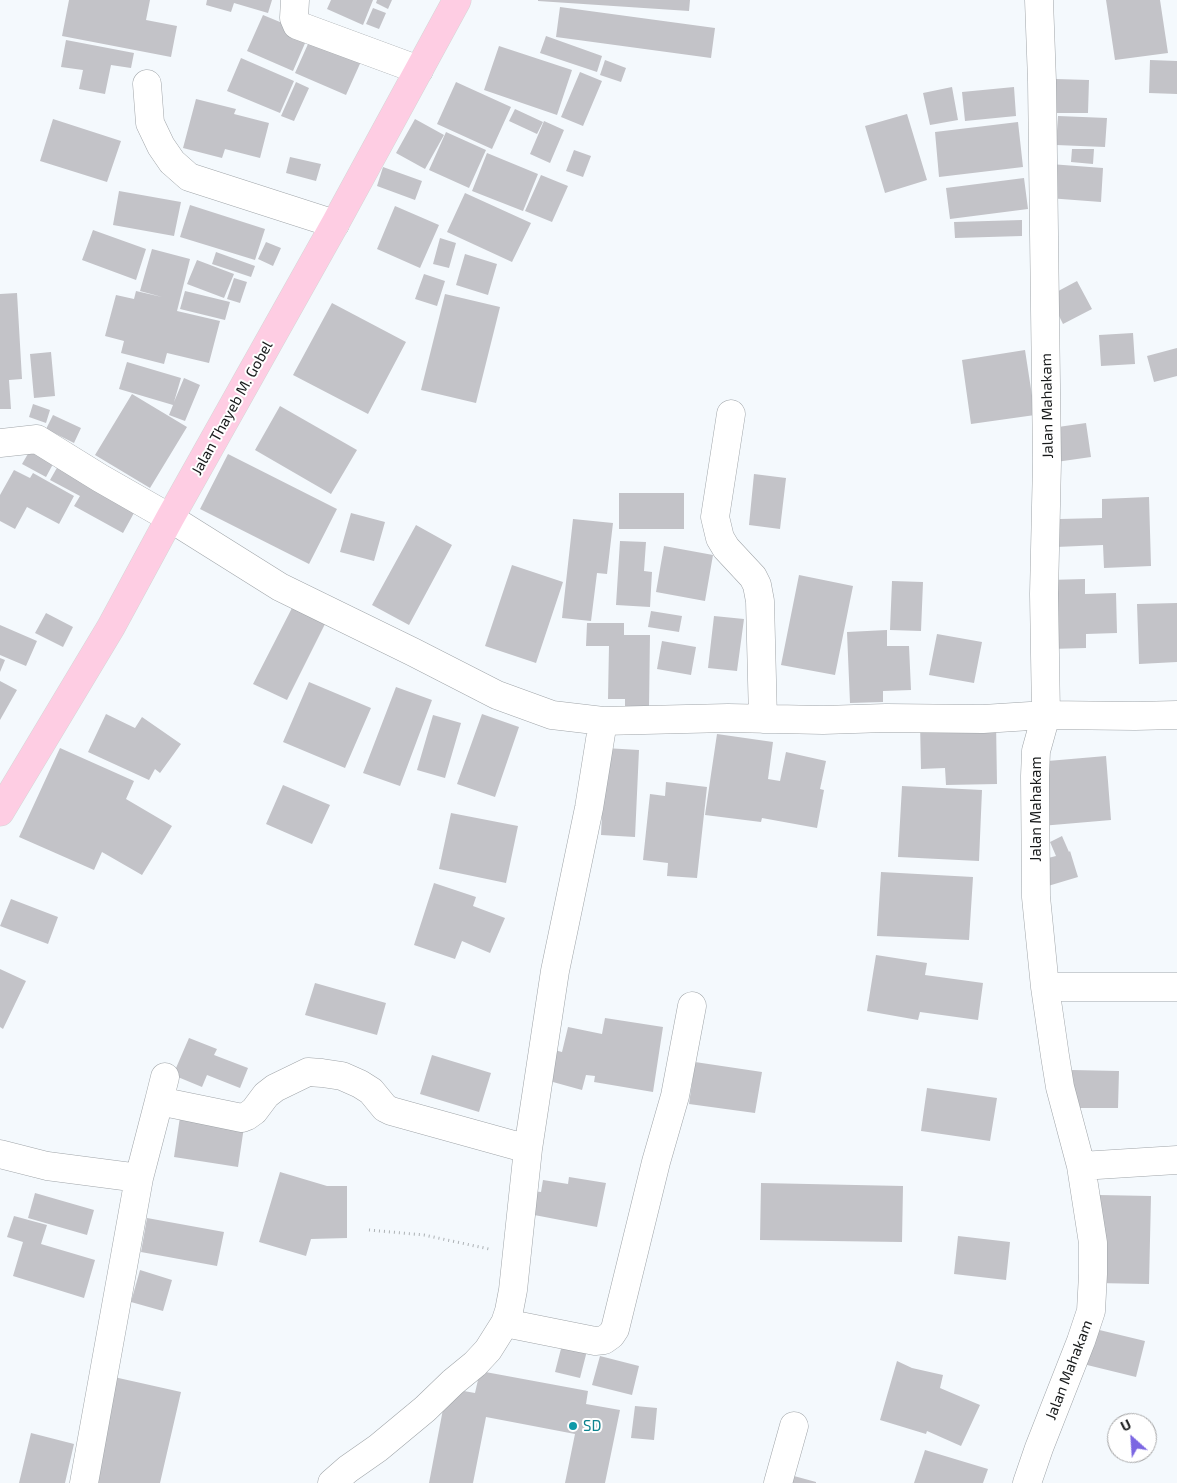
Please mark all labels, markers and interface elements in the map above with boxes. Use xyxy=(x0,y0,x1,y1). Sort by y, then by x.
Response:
street label: Jalan Thayeb M. Gobel xyxy=(188,338,276,478)
street label: Jalan Mahakam xyxy=(1037,353,1057,459)
street label: Jalan Mahakam xyxy=(1027,756,1045,862)
street label: Jalan Mahakam xyxy=(1042,1318,1096,1422)
north arrow xyxy=(1107,1413,1157,1463)
text: U xyxy=(1118,1415,1134,1435)
place label: SD xyxy=(583,1417,601,1435)
marker: SD xyxy=(567,1420,579,1432)

